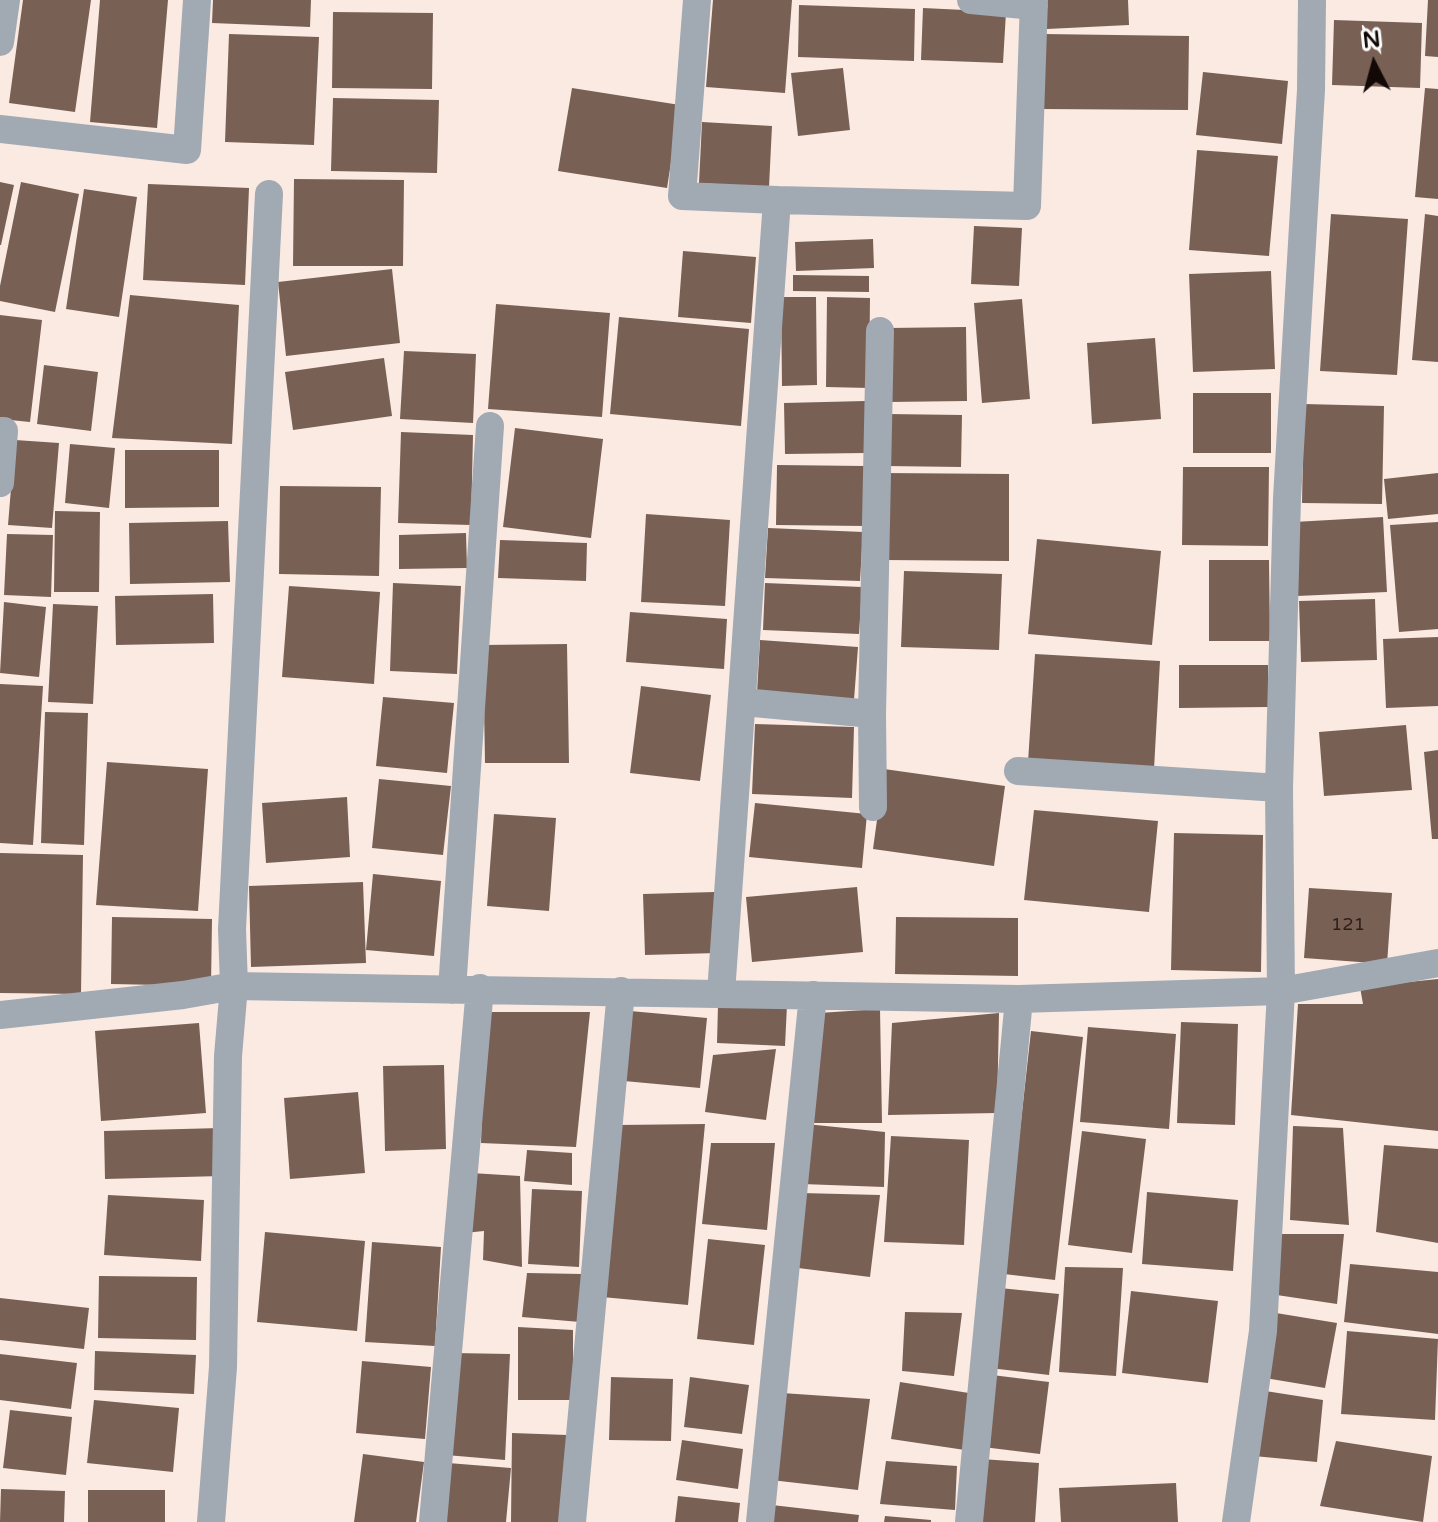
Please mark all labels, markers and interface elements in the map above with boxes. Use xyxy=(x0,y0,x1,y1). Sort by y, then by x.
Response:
north arrow xyxy=(1334,24,1414,104)
text: N xyxy=(1361,26,1382,54)
house number: 121 xyxy=(1331,914,1365,936)

